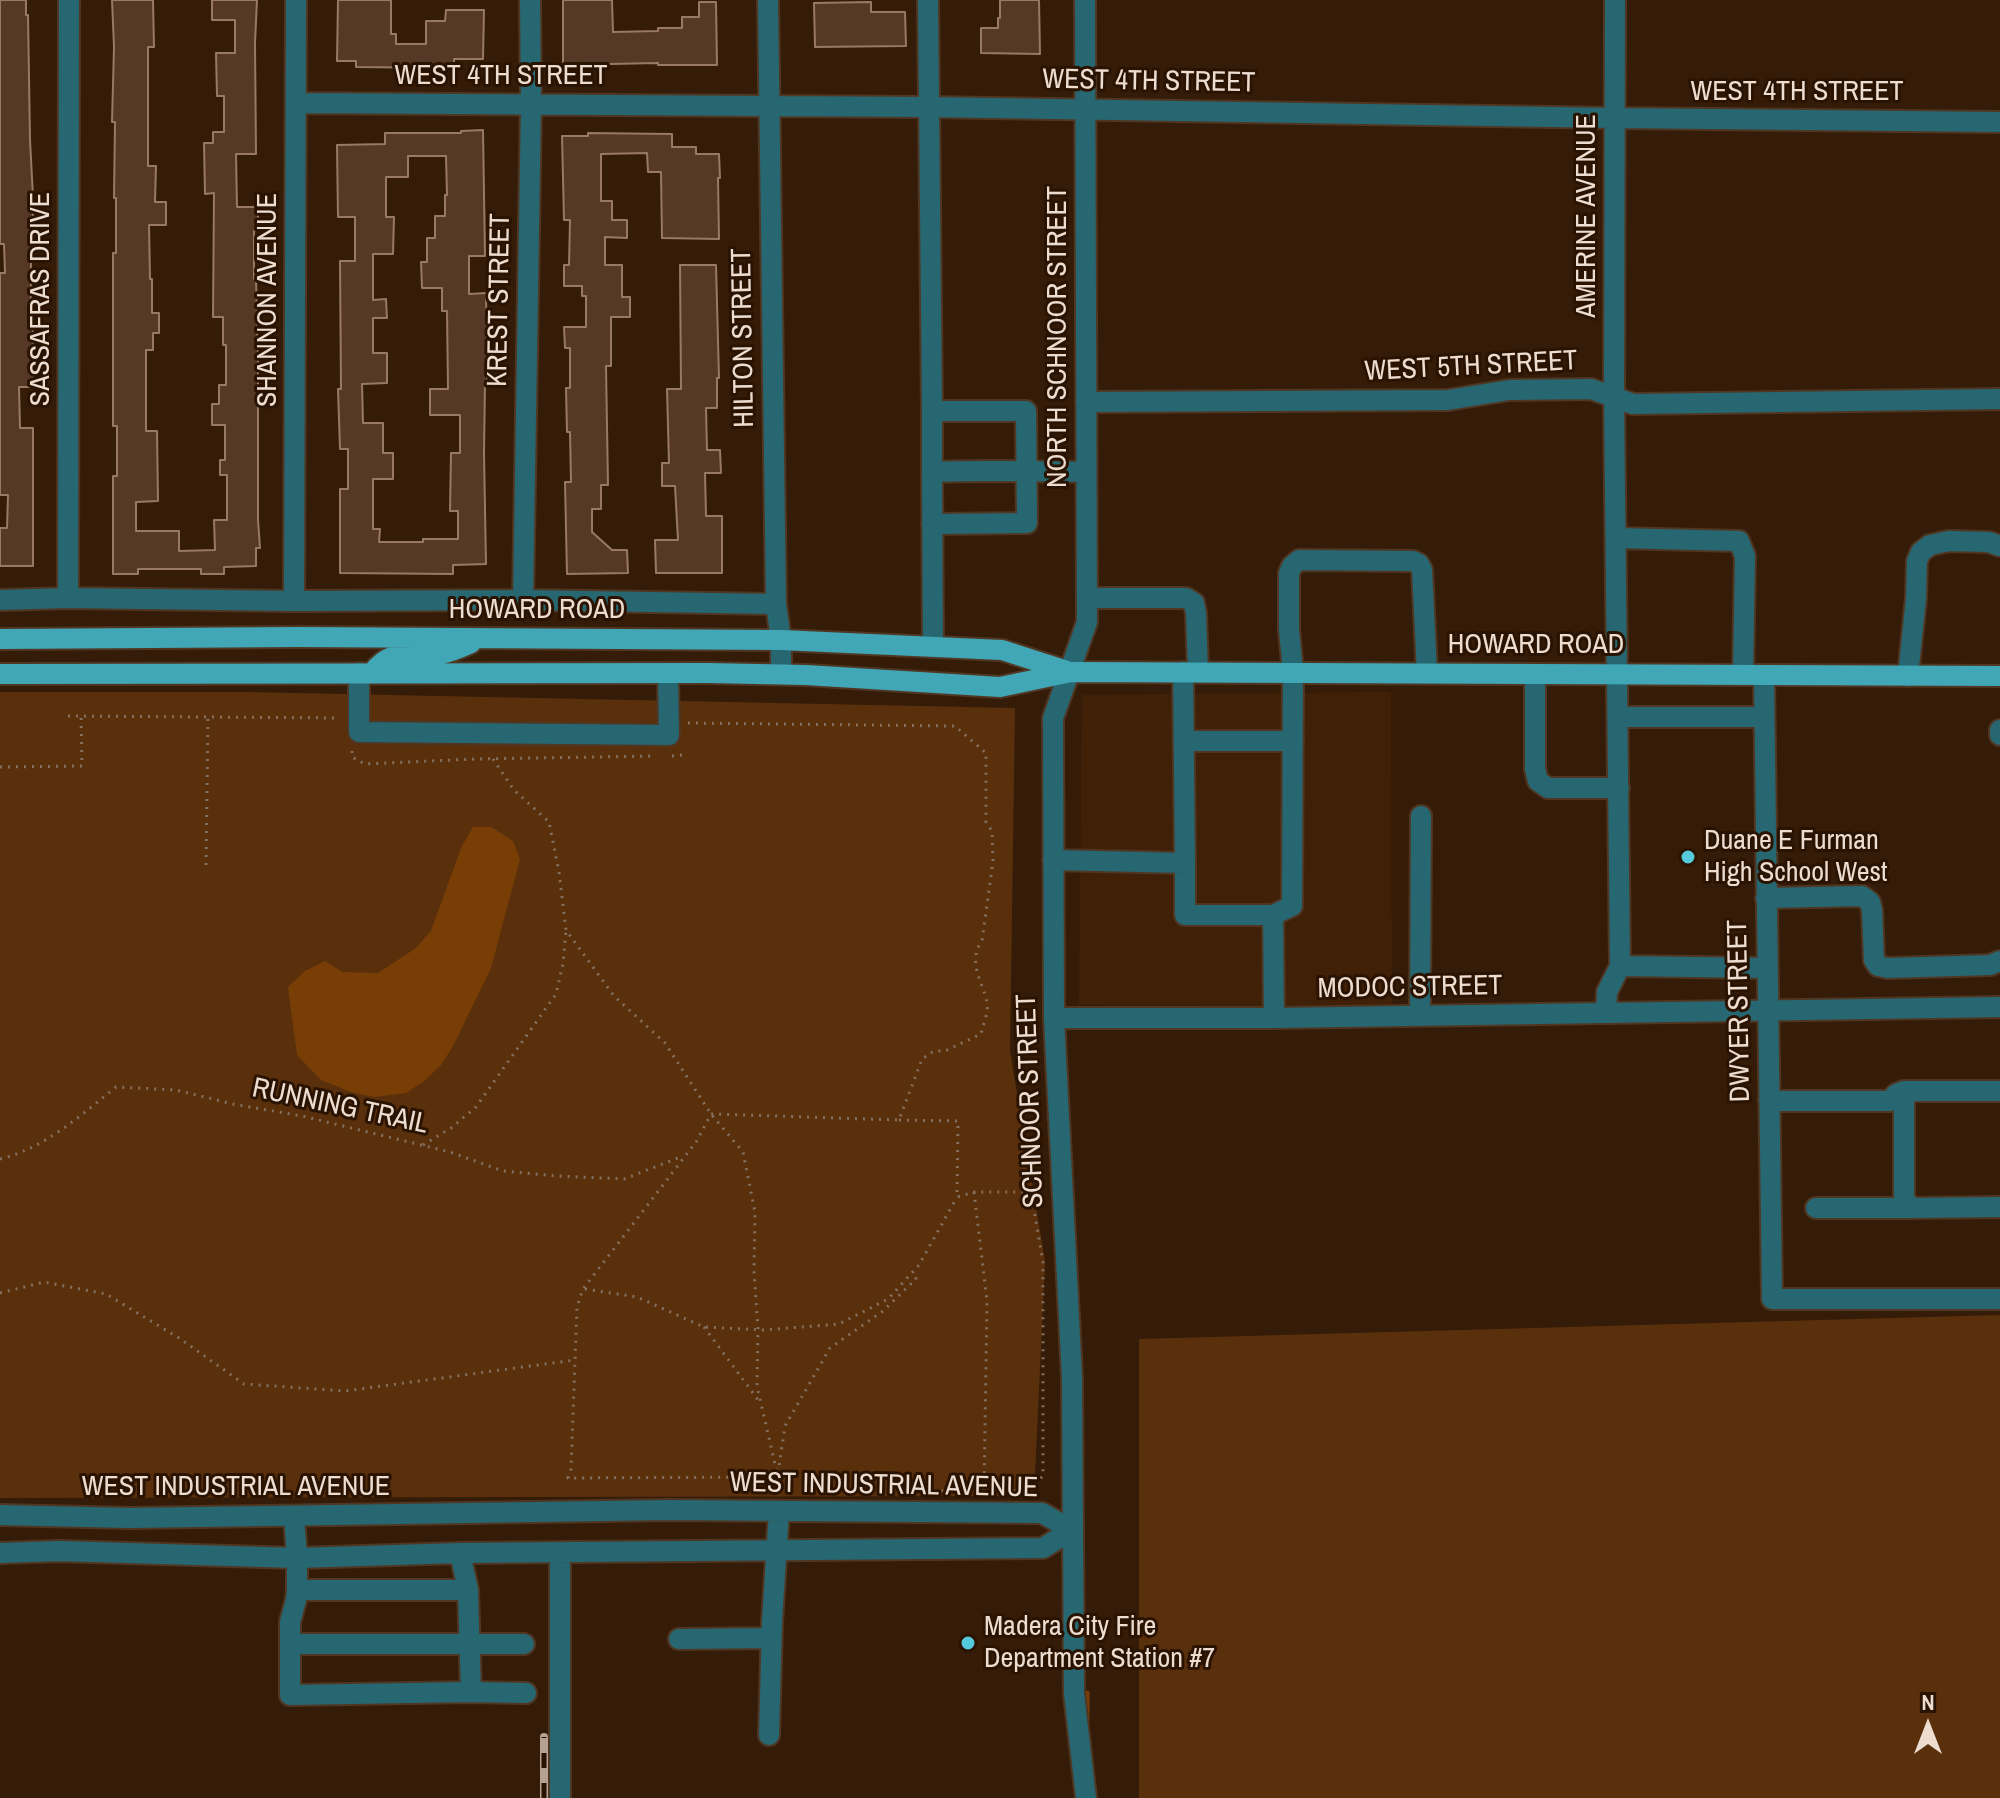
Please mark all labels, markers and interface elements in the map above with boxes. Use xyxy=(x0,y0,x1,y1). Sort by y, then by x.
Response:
street label: WEST 4TH STREET xyxy=(394,59,608,93)
street label: WEST 4TH STREET xyxy=(1042,63,1256,101)
street label: WEST 4TH STREET xyxy=(1690,75,1904,109)
street label: AMERINE AVENUE xyxy=(1570,114,1604,318)
street label: NORTH SCHNOOR STREET xyxy=(1041,186,1075,488)
street label: SASSAFRAS DRIVE xyxy=(24,192,58,406)
street label: SHANNON AVENUE xyxy=(251,193,285,407)
street label: KREST STREET xyxy=(482,213,518,387)
street label: HILTON STREET xyxy=(726,248,762,428)
street label: WEST 5TH STREET xyxy=(1364,345,1578,389)
street label: HOWARD ROAD xyxy=(449,593,625,627)
street label: HOWARD ROAD xyxy=(1448,628,1624,662)
place label: Duane E Furman High School West xyxy=(1704,824,1887,890)
marker: Duane E Furman High School West xyxy=(1679,848,1697,866)
street label: DWYER STREET xyxy=(1722,920,1758,1102)
street label: MODOC STREET xyxy=(1317,970,1503,1006)
street label: SCHNOOR STREET xyxy=(1010,993,1052,1209)
street label: RUNNING TRAIL xyxy=(249,1072,431,1142)
street label: WEST INDUSTRIAL AVENUE xyxy=(730,1467,1038,1505)
street label: WEST INDUSTRIAL AVENUE xyxy=(82,1470,390,1504)
place label: Madera City Fire Department Station #7 xyxy=(984,1610,1215,1676)
marker: Madera City Fire Department Station #7 xyxy=(959,1634,977,1652)
north arrow xyxy=(1888,1686,1968,1766)
text: N xyxy=(1921,1687,1935,1717)

